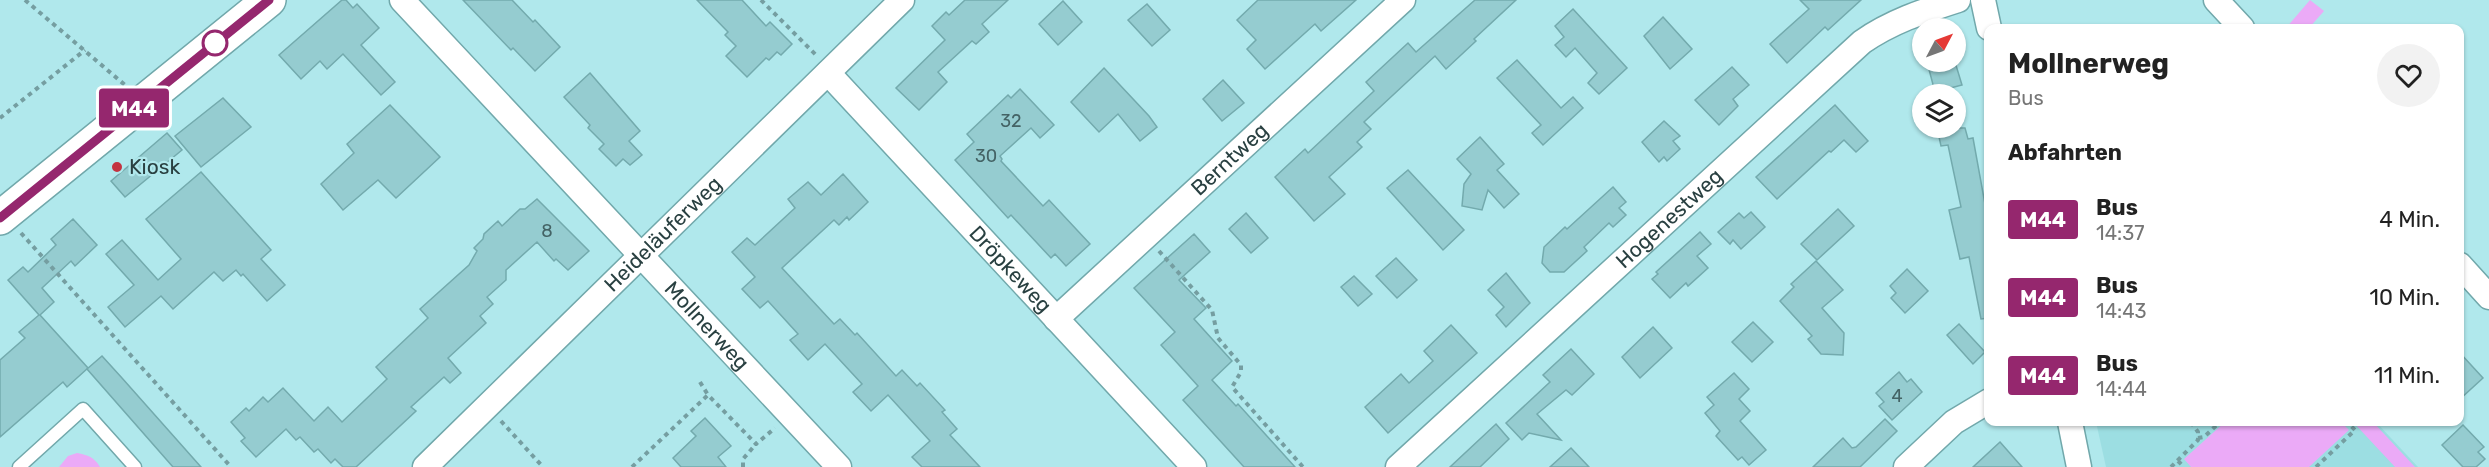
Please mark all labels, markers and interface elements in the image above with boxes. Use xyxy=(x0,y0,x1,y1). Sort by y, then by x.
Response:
north arrow xyxy=(1912,18,1966,72)
map controls xyxy=(1912,18,1966,138)
unlabelled marker xyxy=(202,30,228,56)
button: heart xyxy=(2377,44,2440,107)
text: Mollnerweg xyxy=(2008,47,2169,80)
button: layers xyxy=(1912,84,1966,138)
text: Bus xyxy=(2008,86,2044,110)
line badge: M44 xyxy=(100,88,168,128)
text: M44 xyxy=(111,96,157,121)
house number: 32 xyxy=(1000,110,1022,132)
street label: Berntweg xyxy=(1186,117,1273,200)
text: Abfahrten xyxy=(2008,139,2122,166)
house number: 30 xyxy=(975,145,997,167)
place label: Kiosk xyxy=(129,154,180,179)
marker: Kiosk xyxy=(110,160,124,174)
street label: Hogenestweg xyxy=(1611,163,1727,273)
street label: Heideläuferweg xyxy=(599,171,726,296)
text: Bus xyxy=(2096,194,2138,221)
text: 4 Min. xyxy=(2379,206,2440,233)
text: M44 xyxy=(2020,207,2066,232)
house number: 8 xyxy=(541,220,553,242)
street label: Dröpkeweg xyxy=(964,220,1057,318)
text: 14:37 xyxy=(2096,221,2144,245)
text: Bus xyxy=(2096,272,2138,299)
street label: Mollnerweg xyxy=(660,276,755,375)
text: 10 Min. xyxy=(2370,284,2440,311)
text: M44 xyxy=(2020,285,2066,310)
text: 14:43 xyxy=(2096,299,2147,323)
text: Bus xyxy=(2096,350,2138,377)
text: 11 Min. xyxy=(2374,362,2440,389)
text: M44 xyxy=(2020,363,2066,388)
text: 14:44 xyxy=(2096,377,2147,401)
house number: 4 xyxy=(1891,385,1903,407)

